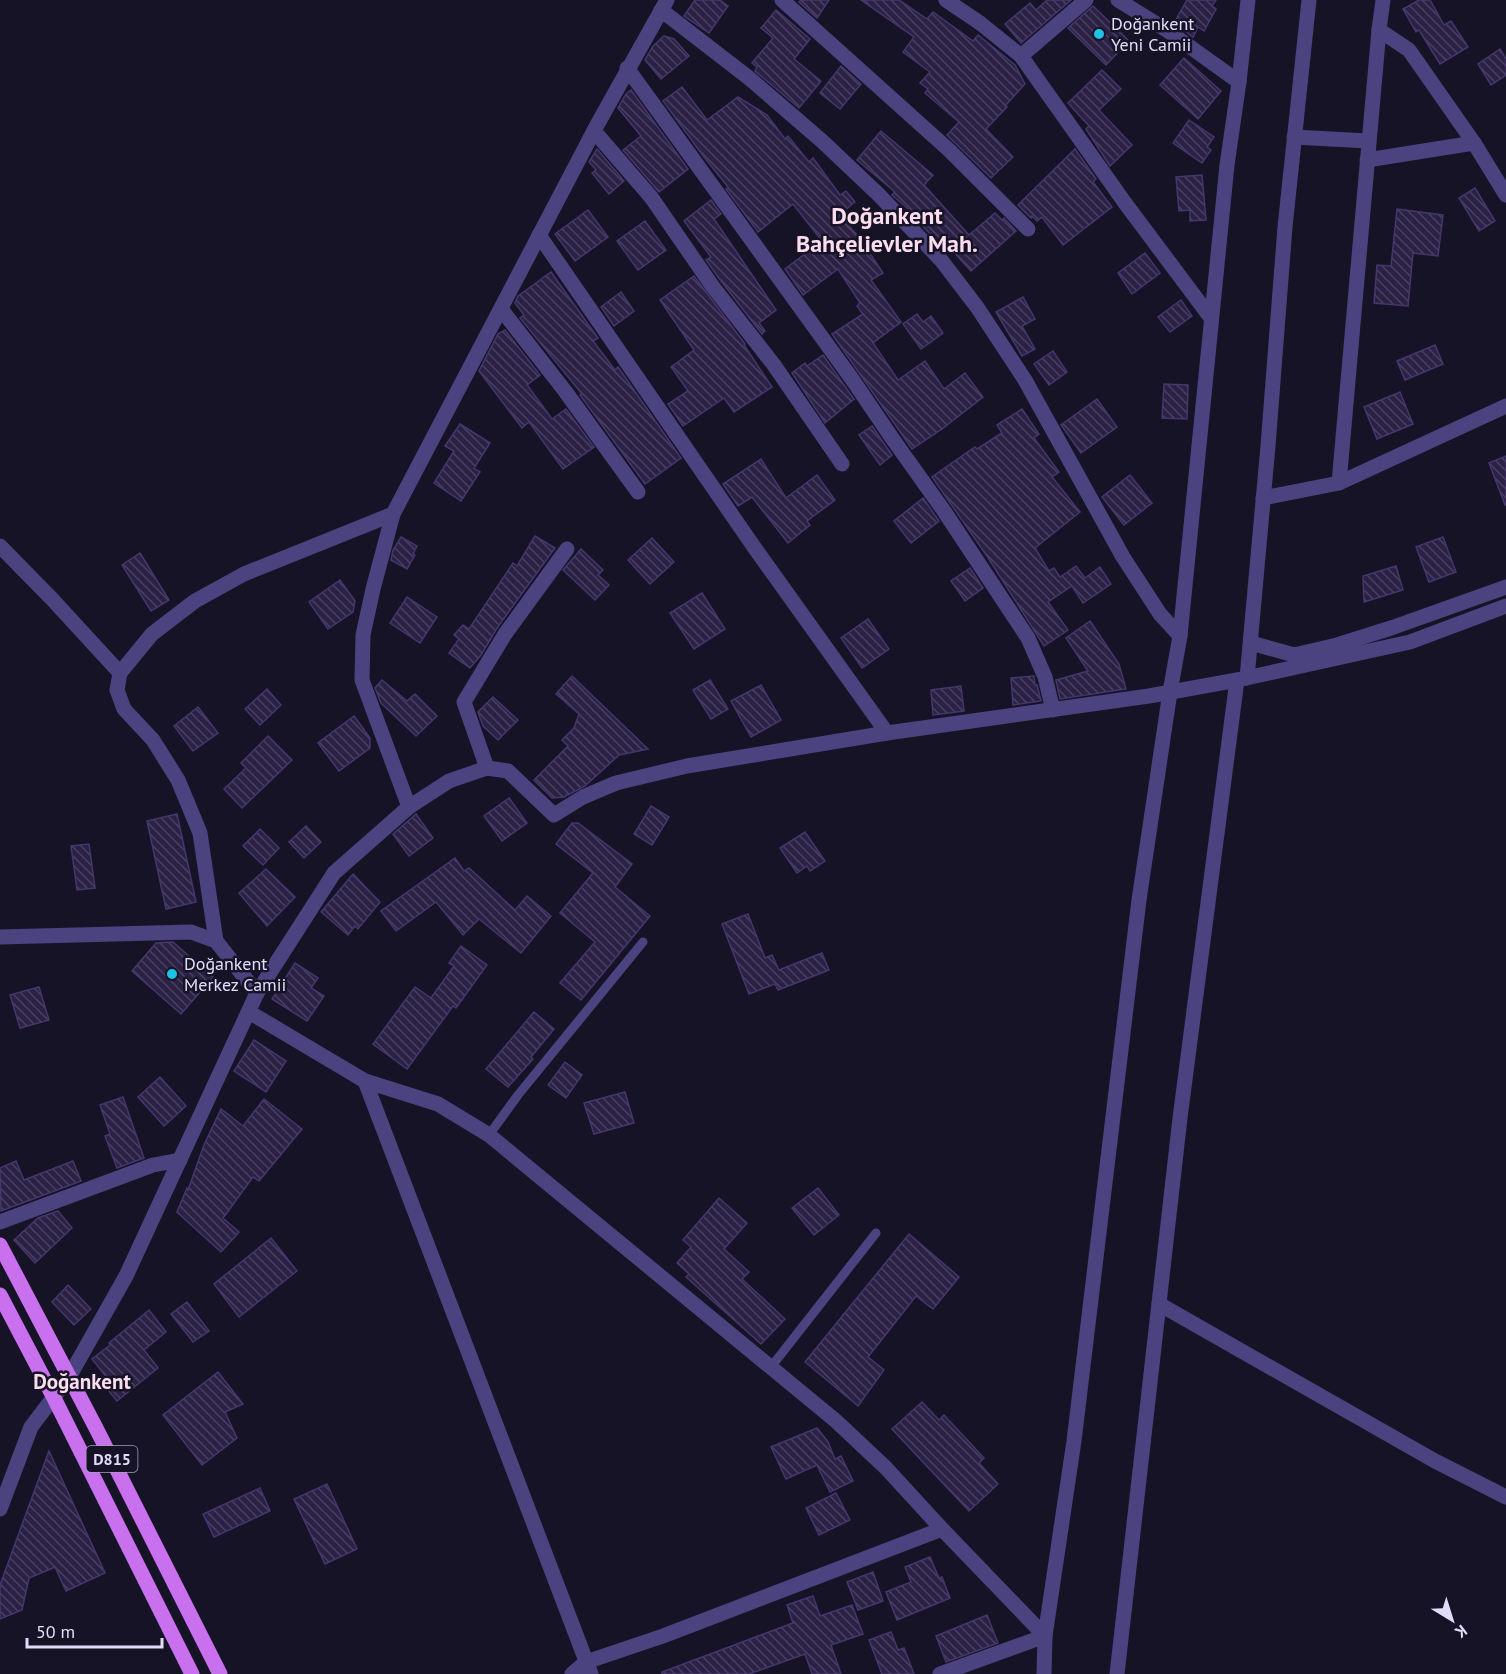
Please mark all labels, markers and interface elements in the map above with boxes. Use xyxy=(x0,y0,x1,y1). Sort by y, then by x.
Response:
place label: Doğankent Yeni Camii xyxy=(1111,12,1194,56)
marker: Doğankent Yeni Camii xyxy=(1092,27,1106,41)
district label: Doğankent Bahçelievler Mah. xyxy=(796,200,978,259)
place label: Doğankent Merkez Camii xyxy=(184,952,286,996)
marker: Doğankent Merkez Camii xyxy=(165,967,179,981)
district label: Doğankent xyxy=(33,1368,131,1395)
road number: D815 xyxy=(86,1446,138,1472)
north arrow xyxy=(1422,1590,1482,1650)
scale bar xyxy=(27,1611,162,1649)
text: 50 m xyxy=(36,1620,75,1643)
text: K xyxy=(1451,1621,1471,1643)

